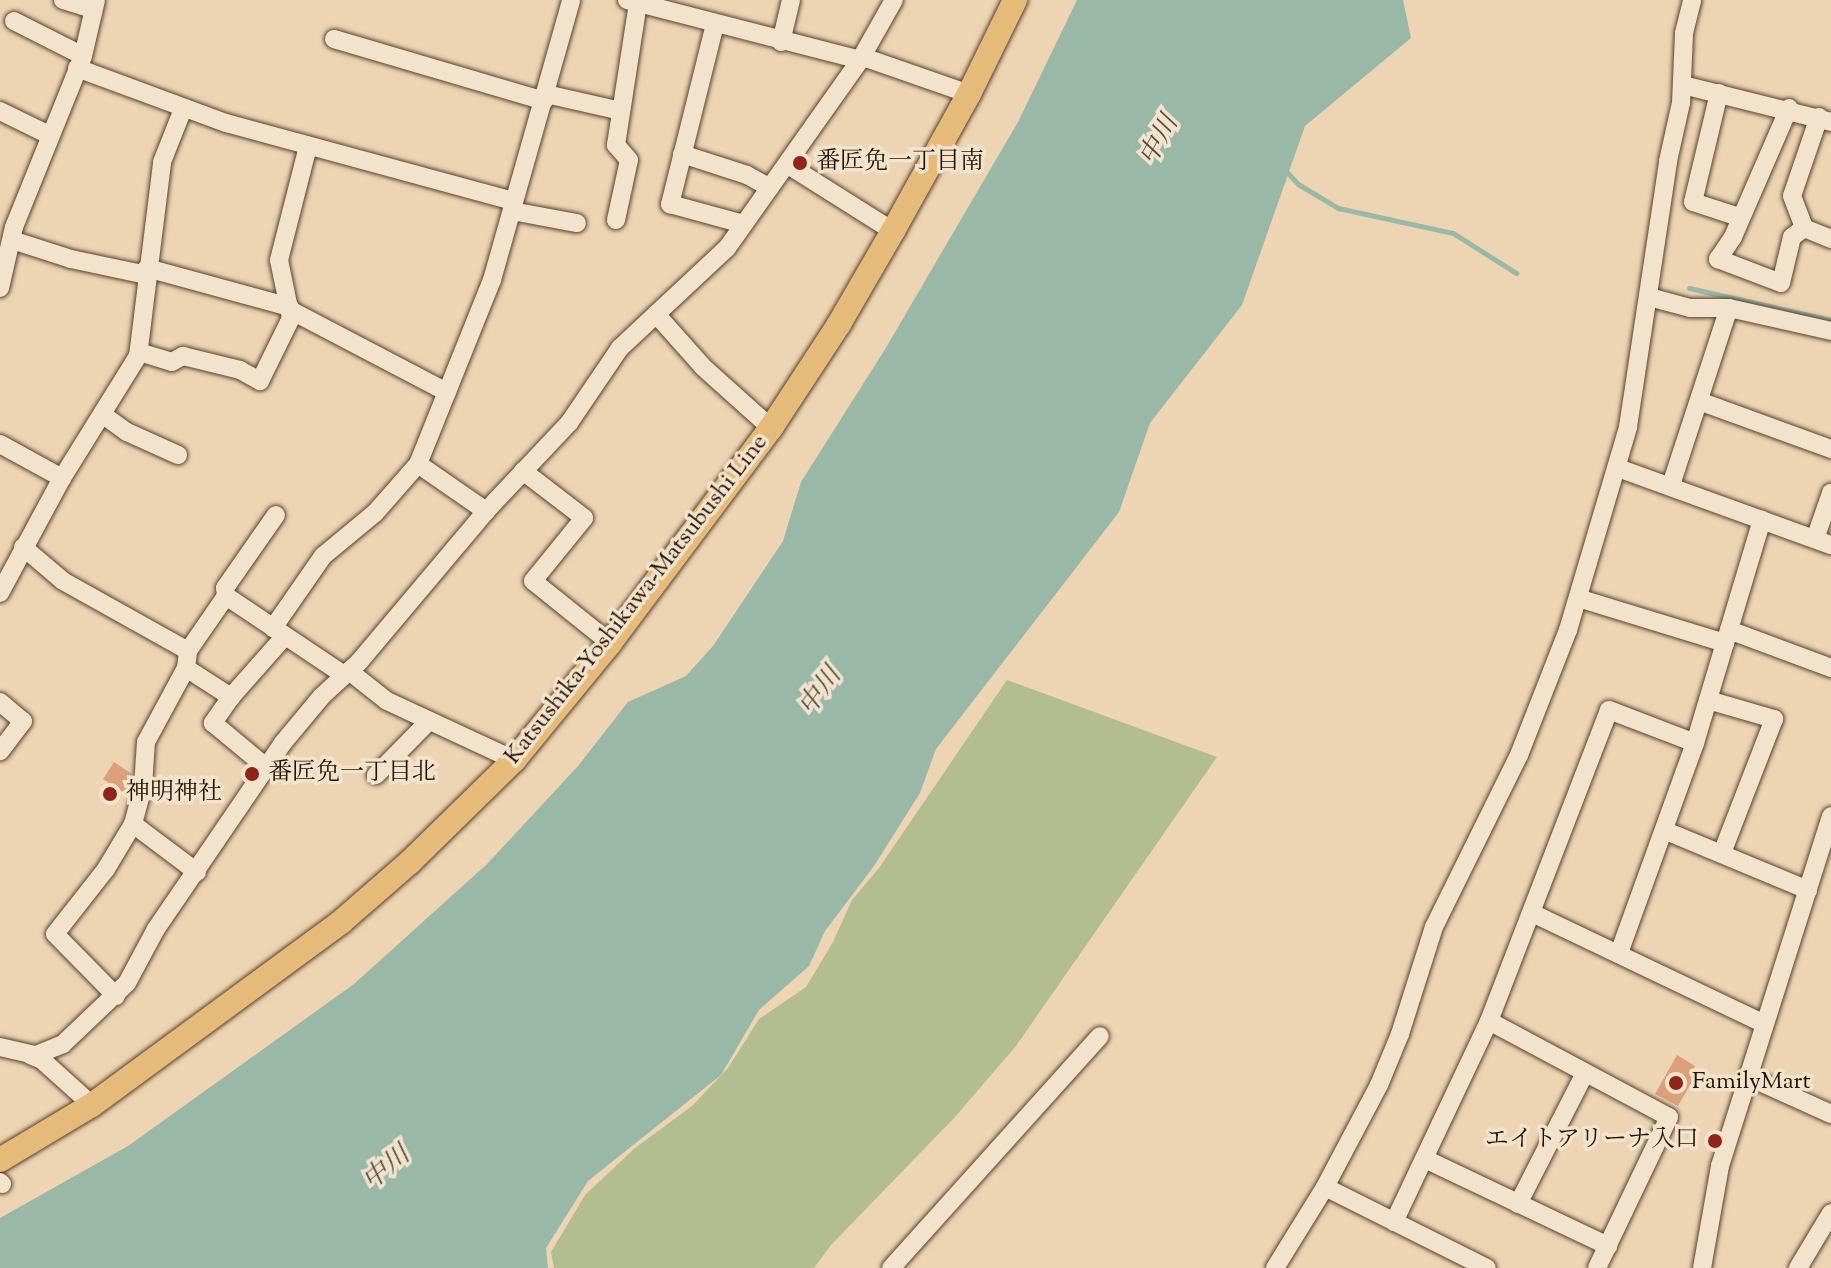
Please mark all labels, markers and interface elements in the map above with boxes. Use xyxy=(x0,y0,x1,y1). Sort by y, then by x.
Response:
water label: 中川 xyxy=(1134,111,1186,171)
place label: 番匠免一丁目南 xyxy=(816,149,984,177)
marker: 番匠免一丁目南 xyxy=(791,154,809,172)
street label: Katsushika-Yoshikawa-Matsubushi Line xyxy=(499,429,775,771)
water label: 中川 xyxy=(793,662,849,722)
place label: 番匠免一丁目北 xyxy=(268,760,436,788)
marker: 番匠免一丁目北 xyxy=(243,765,261,783)
place label: 神明神社 xyxy=(126,780,222,808)
marker: 神明神社 xyxy=(101,785,119,803)
place label: FamilyMart xyxy=(1692,1069,1811,1097)
marker: FamilyMart xyxy=(1667,1074,1685,1092)
place label: エイトアリーナ入口 xyxy=(1483,1127,1699,1155)
marker: エイトアリーナ入口 xyxy=(1706,1132,1724,1150)
water label: 中川 xyxy=(357,1140,417,1198)

